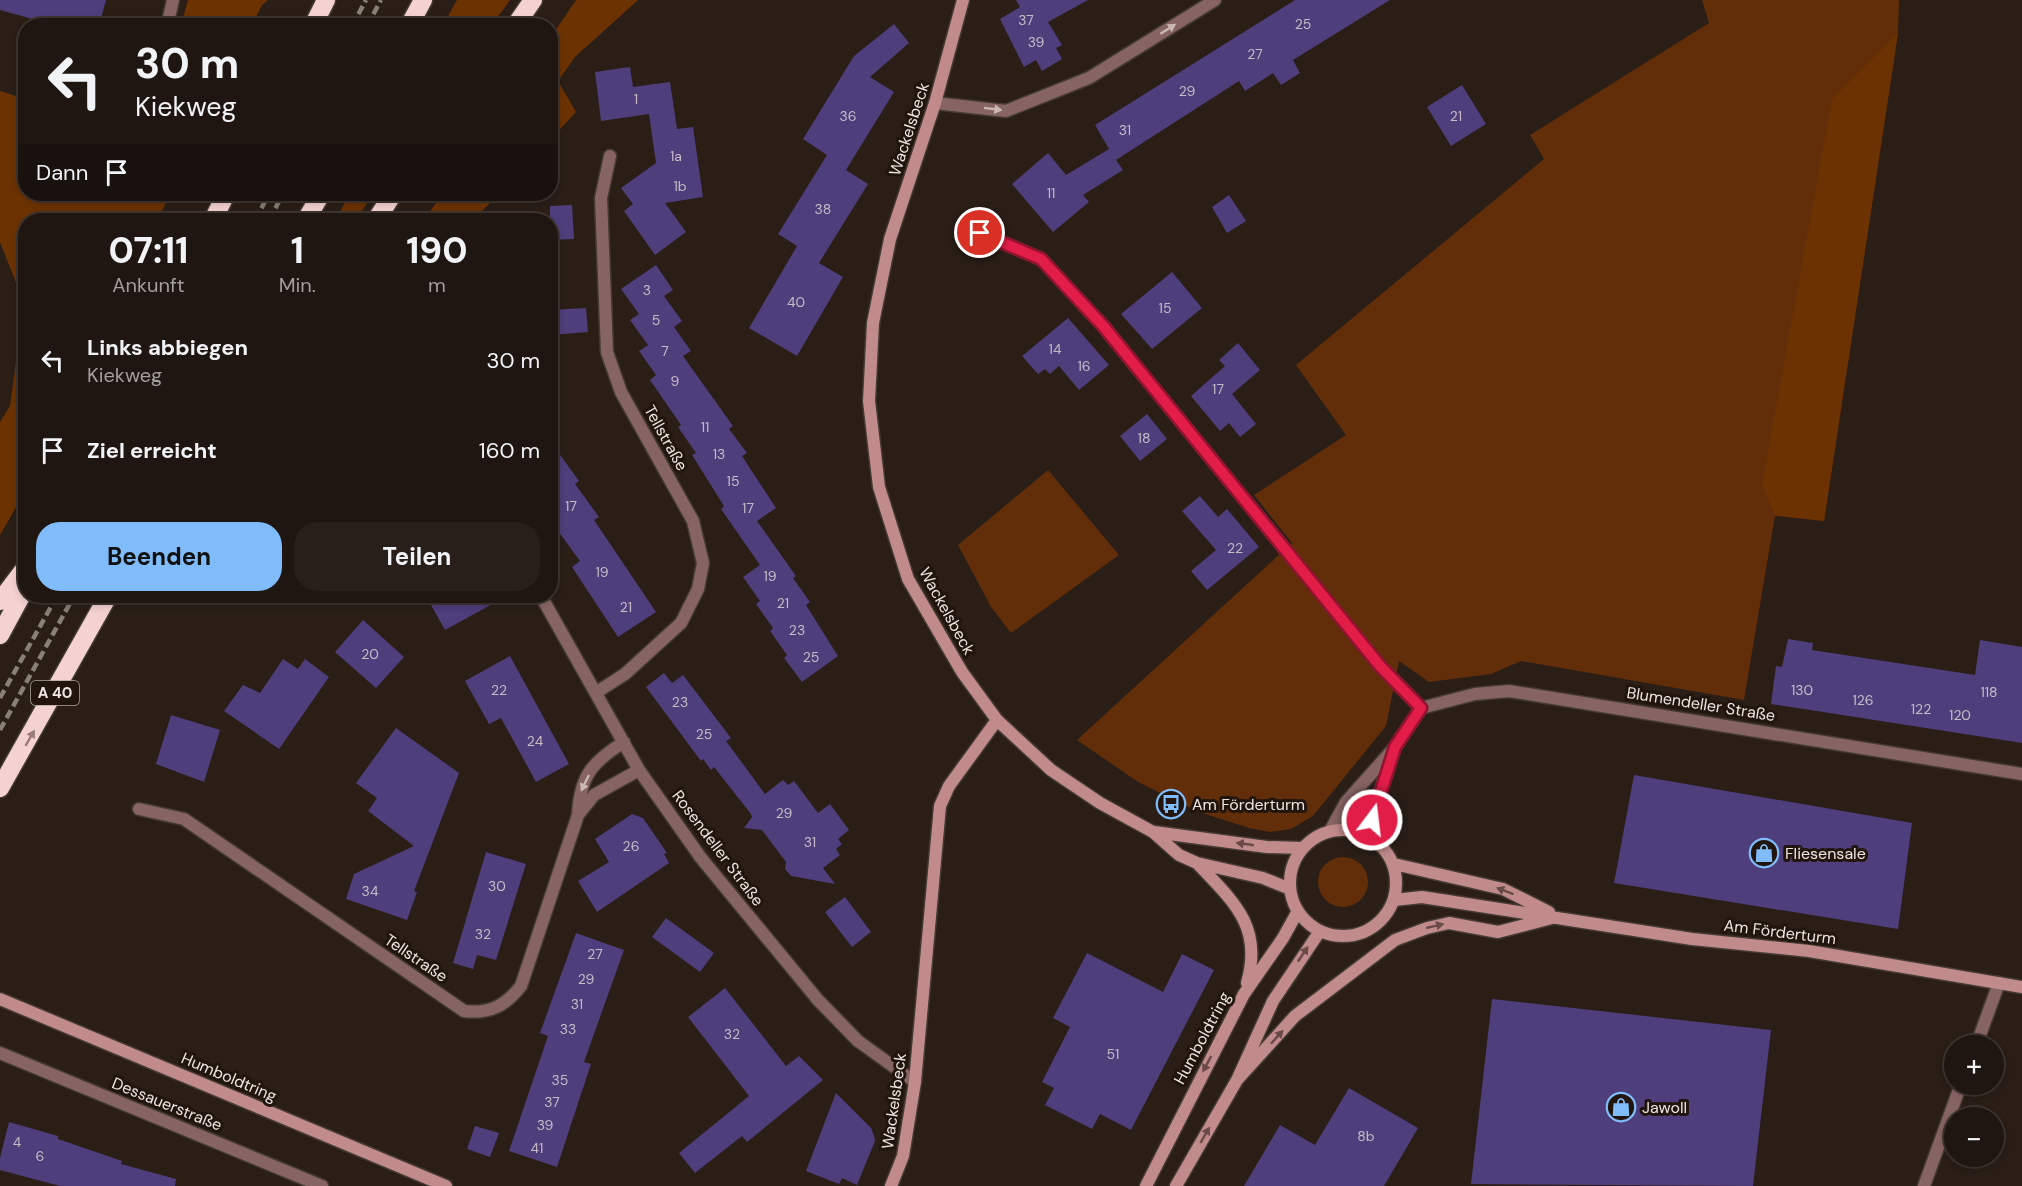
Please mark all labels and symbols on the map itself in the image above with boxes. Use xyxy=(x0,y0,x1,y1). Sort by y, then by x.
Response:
house number: 37 xyxy=(1018,11,1034,29)
house number: 25 xyxy=(1295,15,1311,33)
one-way arrow xyxy=(1160,24,1176,35)
house number: 39 xyxy=(1028,33,1045,51)
house number: 27 xyxy=(1247,45,1263,63)
street label: Wackelsbeck xyxy=(884,80,934,178)
house number: 29 xyxy=(1179,82,1196,100)
house number: 1 xyxy=(634,90,638,108)
one-way arrow xyxy=(984,104,1003,114)
house number: 36 xyxy=(839,107,857,125)
house number: 21 xyxy=(1450,107,1462,125)
house number: 31 xyxy=(1119,121,1131,139)
house number: 1a xyxy=(670,147,682,165)
house number: 1b xyxy=(673,177,687,195)
house number: 11 xyxy=(1047,184,1055,202)
house number: 38 xyxy=(815,200,831,218)
pin xyxy=(954,207,1005,258)
house number: 3 xyxy=(643,281,651,299)
house number: 40 xyxy=(787,293,805,311)
house number: 15 xyxy=(1159,299,1171,317)
house number: 5 xyxy=(652,311,660,329)
house number: 14 xyxy=(1049,340,1062,358)
house number: 7 xyxy=(661,342,669,360)
house number: 16 xyxy=(1077,357,1091,375)
house number: 9 xyxy=(671,372,680,390)
house number: 17 xyxy=(1212,380,1224,398)
street label: Tellstraße xyxy=(639,402,693,474)
house number: 11 xyxy=(701,418,709,436)
house number: 18 xyxy=(1138,429,1150,447)
house number: 13 xyxy=(713,445,725,463)
house number: 15 xyxy=(727,472,739,490)
house number: 17 xyxy=(565,497,577,515)
house number: 17 xyxy=(742,499,754,517)
house number: 22 xyxy=(1227,539,1243,557)
house number: 19 xyxy=(595,563,609,581)
street label: Wackelsbeck xyxy=(914,563,980,659)
house number: 19 xyxy=(763,567,777,585)
house number: 21 xyxy=(777,594,789,612)
house number: 21 xyxy=(620,598,632,616)
house number: 23 xyxy=(789,621,805,639)
house number: 20 xyxy=(361,645,379,663)
house number: 25 xyxy=(803,648,819,666)
road number: A 40 xyxy=(31,681,79,705)
house number: 22 xyxy=(491,681,507,699)
house number: 130 xyxy=(1791,681,1813,699)
street label: Blumendeller Straße xyxy=(1625,682,1777,726)
house number: 118 xyxy=(1980,683,1998,701)
house number: 126 xyxy=(1852,691,1874,709)
house number: 23 xyxy=(672,693,688,711)
house number: 122 xyxy=(1911,700,1931,718)
house number: 120 xyxy=(1949,706,1971,724)
house number: 25 xyxy=(696,725,712,743)
one-way arrow xyxy=(24,730,35,746)
house number: 24 xyxy=(527,732,544,750)
one-way arrow xyxy=(580,775,589,792)
street label: Rosendeller Straße xyxy=(668,786,768,910)
bus stop icon: Am Förderturm xyxy=(1155,788,1187,820)
position arrow xyxy=(1340,788,1404,852)
place label: Am Förderturm xyxy=(1192,794,1305,815)
house number: 29 xyxy=(776,804,793,822)
house number: 31 xyxy=(804,833,816,851)
house number: 26 xyxy=(623,837,639,855)
shop icon: Fliesensale xyxy=(1748,837,1780,869)
one-way arrow xyxy=(1236,840,1255,849)
place label: Fliesensale xyxy=(1785,843,1866,864)
house number: 30 xyxy=(488,877,506,895)
house number: 34 xyxy=(362,882,379,900)
one-way arrow xyxy=(1496,886,1514,895)
street label: Am Förderturm xyxy=(1723,915,1837,949)
one-way arrow xyxy=(1425,921,1444,931)
house number: 32 xyxy=(475,925,491,943)
street label: Tellstraße xyxy=(380,929,452,987)
house number: 27 xyxy=(587,945,603,963)
one-way arrow xyxy=(1297,946,1308,962)
house number: 29 xyxy=(578,970,595,988)
street label: Humboldtring xyxy=(1169,988,1235,1088)
house number: 31 xyxy=(571,995,583,1013)
house number: 33 xyxy=(560,1020,576,1038)
house number: 32 xyxy=(724,1025,740,1043)
one-way arrow xyxy=(1270,1029,1284,1044)
house number: 51 xyxy=(1107,1045,1119,1063)
street label: Humboldtring xyxy=(178,1047,280,1107)
street label: Wackelsbeck xyxy=(877,1051,911,1151)
one-way arrow xyxy=(1202,1056,1212,1073)
house number: 35 xyxy=(552,1071,568,1089)
street label: Dessauerstraße xyxy=(109,1072,225,1136)
shop icon: Jawoll xyxy=(1605,1091,1637,1123)
house number: 37 xyxy=(544,1093,560,1111)
place label: Jawoll xyxy=(1642,1097,1687,1118)
house number: 39 xyxy=(537,1116,554,1134)
one-way arrow xyxy=(1200,1126,1210,1143)
house number: 8b xyxy=(1357,1127,1375,1145)
house number: 4 xyxy=(13,1133,22,1151)
house number: 41 xyxy=(531,1139,543,1157)
house number: 6 xyxy=(36,1147,44,1165)

